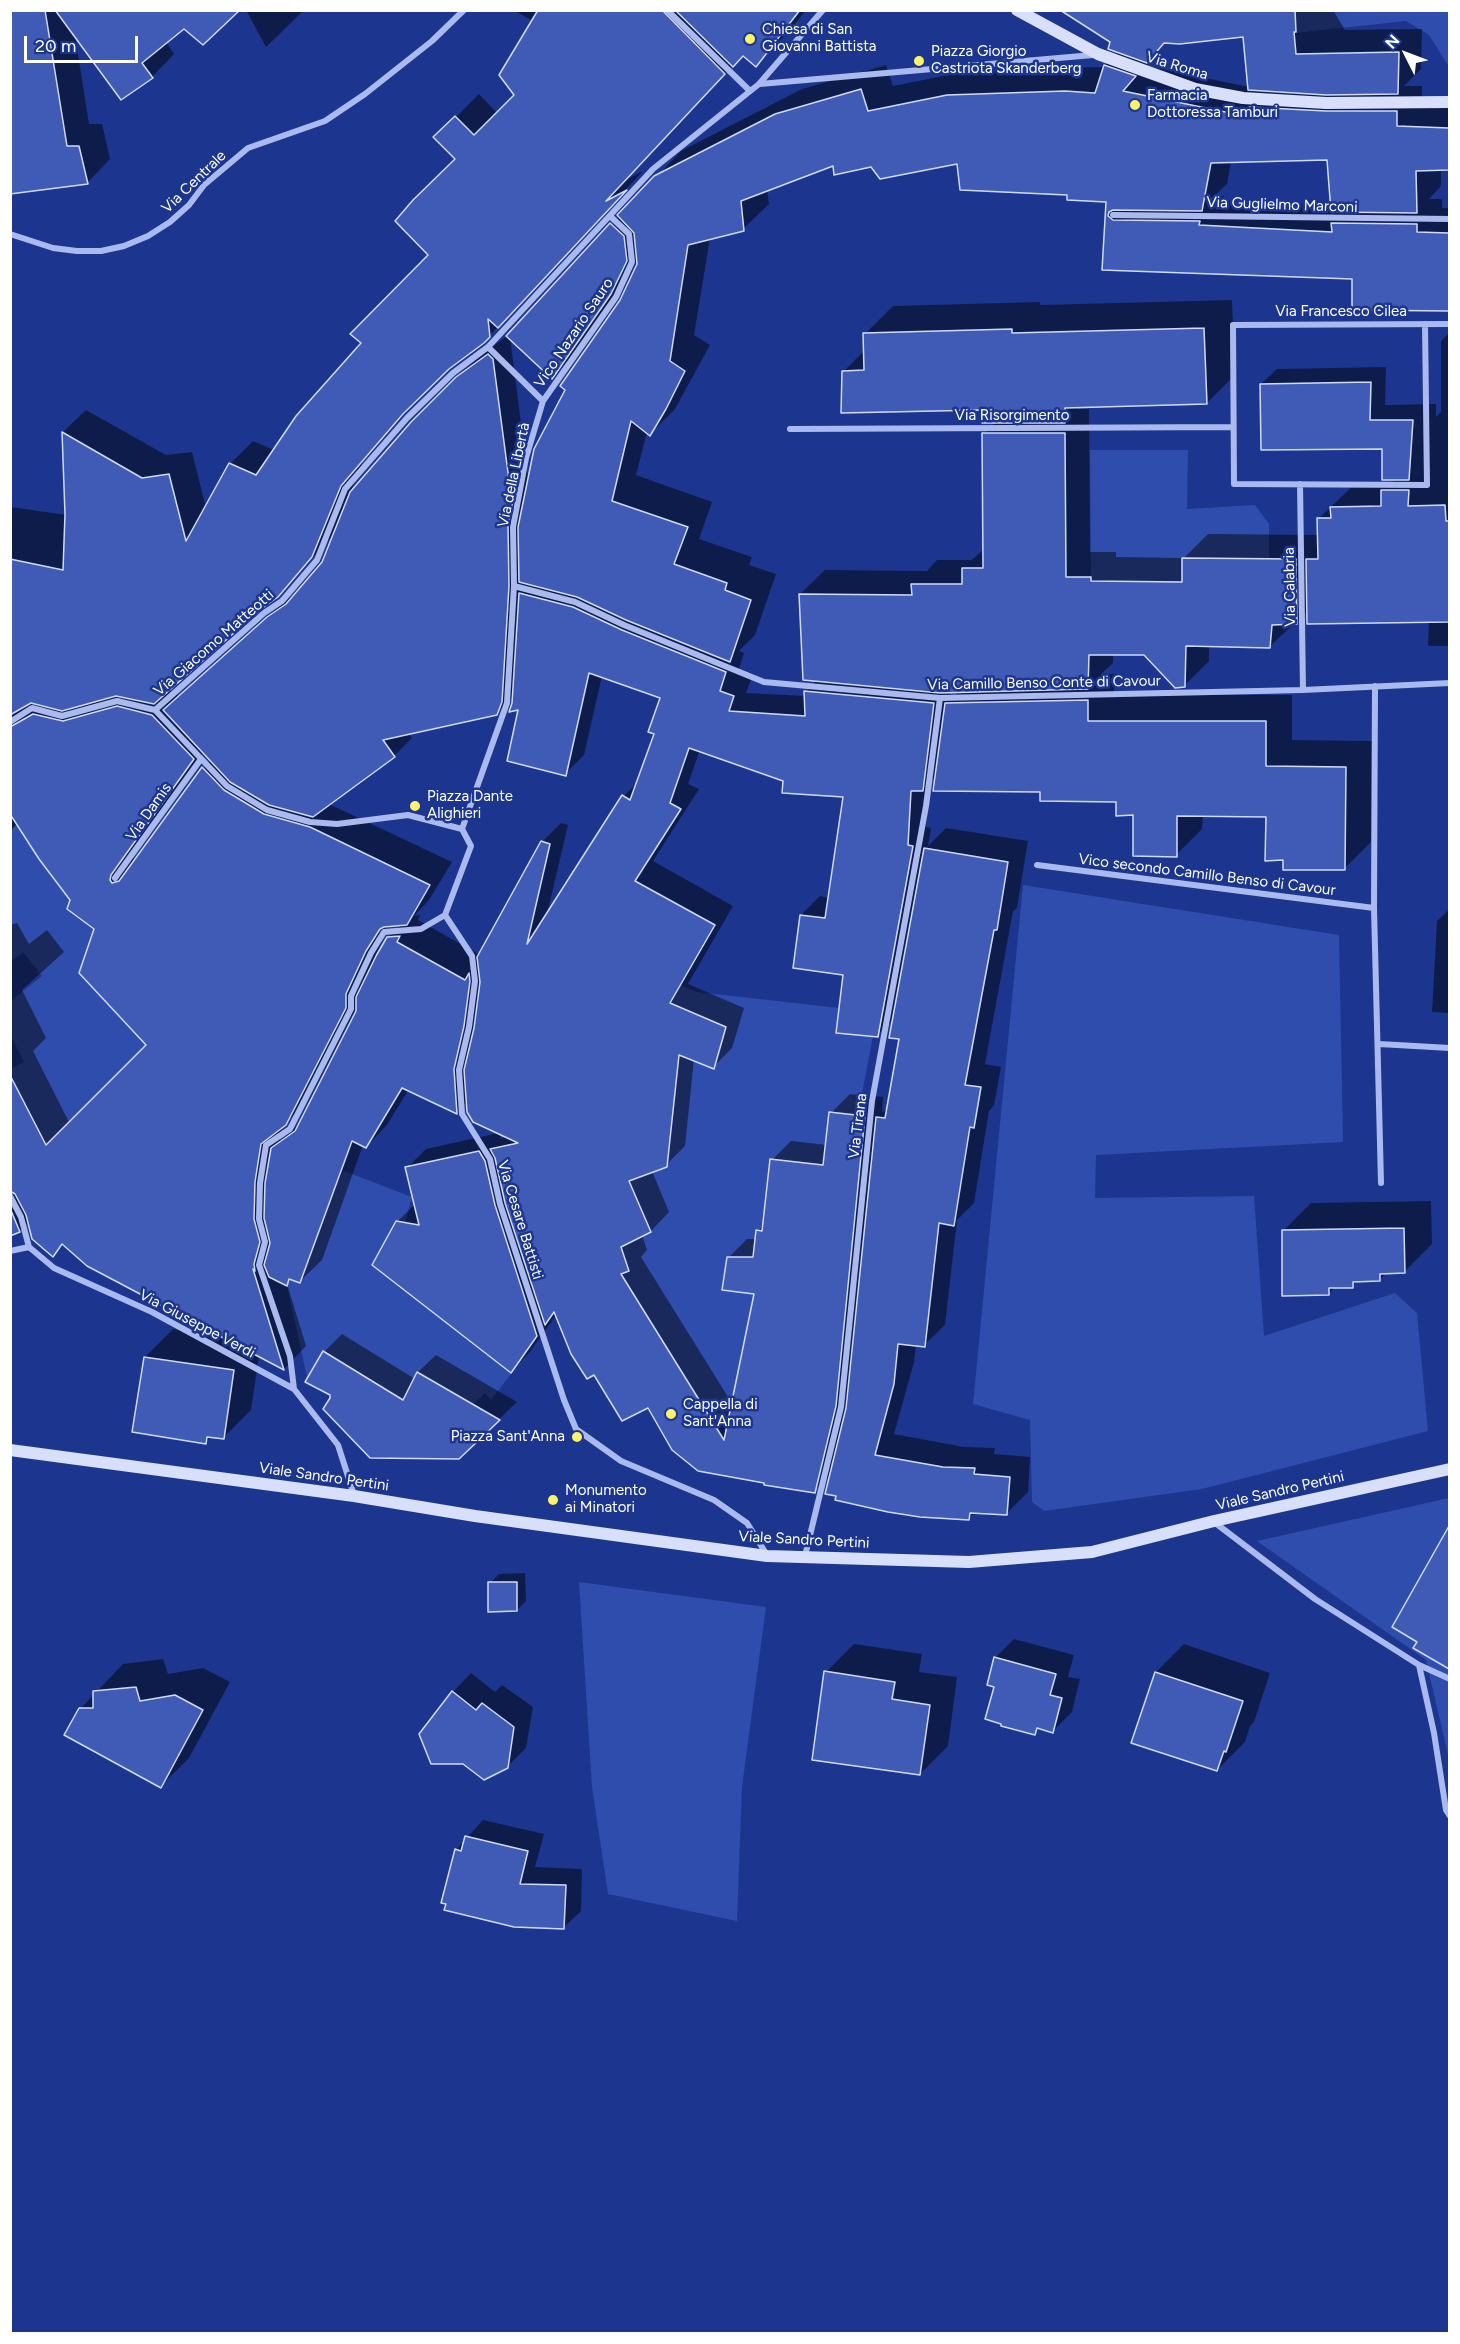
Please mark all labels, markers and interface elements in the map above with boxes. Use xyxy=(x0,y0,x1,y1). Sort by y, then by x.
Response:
place label: Chiesa di San Giovanni Battista xyxy=(762,21,876,56)
scale bar xyxy=(27,24,141,62)
north arrow xyxy=(1376,24,1436,84)
text: N xyxy=(1381,31,1403,53)
marker: Chiesa di San Giovanni Battista xyxy=(743,32,757,46)
text: 20 m xyxy=(35,35,76,57)
place label: Piazza Giorgio Castriota Skanderberg xyxy=(931,43,1082,78)
street label: Via Roma xyxy=(1144,48,1210,84)
marker: Piazza Giorgio Castriota Skanderberg xyxy=(912,54,926,68)
place label: Farmacia Dottoressa Tamburi xyxy=(1147,87,1278,122)
marker: Farmacia Dottoressa Tamburi xyxy=(1128,98,1142,112)
street label: Via Centrale xyxy=(158,147,230,217)
street label: Via Guglielmo Marconi xyxy=(1206,193,1358,217)
street label: Vico Nazario Sauro xyxy=(531,275,617,391)
street label: Via Francesco Cilea xyxy=(1275,303,1407,321)
street label: Via Risorgimento xyxy=(955,407,1069,425)
street label: Via della Libertà xyxy=(494,421,534,529)
street label: Via Calabria xyxy=(1280,547,1300,627)
street label: Via Giacomo Matteotti xyxy=(150,586,278,700)
street label: Via Camillo Benso Conte di Cavour xyxy=(927,672,1161,694)
street label: Via Damis xyxy=(123,780,175,844)
place label: Piazza Dante Alighieri xyxy=(427,788,513,823)
marker: Piazza Dante Alighieri xyxy=(408,799,422,813)
street label: Vico secondo Camillo Benso di Cavour xyxy=(1077,850,1337,900)
street label: Via Tirana xyxy=(845,1092,871,1160)
street label: Via Cesare Battisti xyxy=(493,1158,547,1282)
street label: Via Giuseppe Verdi xyxy=(136,1286,258,1362)
place label: Cappella di Sant'Anna xyxy=(683,1396,758,1431)
marker: Cappella di Sant'Anna xyxy=(664,1407,678,1421)
place label: Piazza Sant'Anna xyxy=(451,1428,565,1446)
marker: Piazza Sant'Anna xyxy=(570,1430,584,1444)
street label: Viale Sandro Pertini xyxy=(258,1459,390,1495)
street label: Viale Sandro Pertini xyxy=(1214,1467,1346,1515)
place label: Monumento ai Minatori xyxy=(565,1482,647,1517)
marker: Monumento ai Minatori xyxy=(546,1493,560,1507)
street label: Viale Sandro Pertini xyxy=(738,1528,870,1552)

